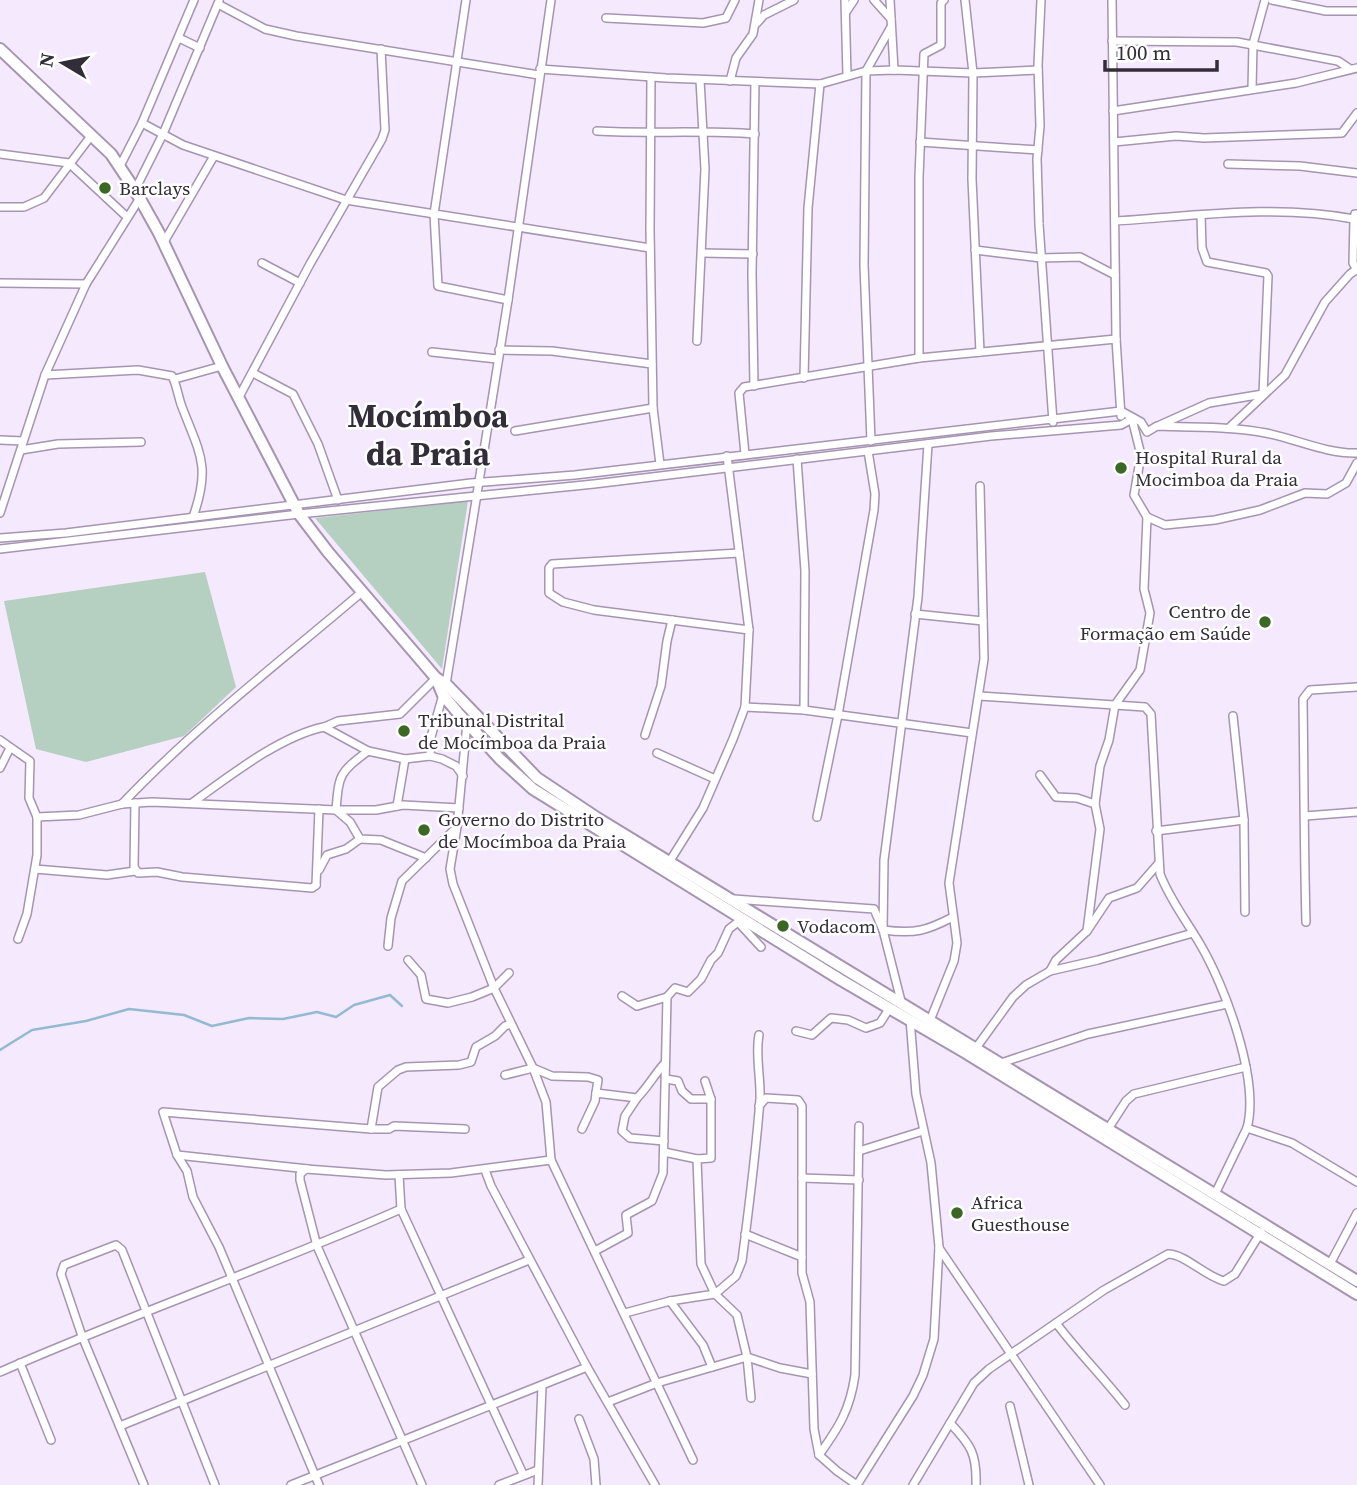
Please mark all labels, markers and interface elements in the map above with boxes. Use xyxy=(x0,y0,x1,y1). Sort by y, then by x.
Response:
north arrow xyxy=(28,28,98,98)
scale bar xyxy=(1105,28,1217,72)
text: 100 m xyxy=(1116,38,1171,67)
text: N xyxy=(32,51,60,69)
place label: Barclays xyxy=(119,175,190,201)
marker: Barclays xyxy=(97,180,113,196)
district label: Mocímboa da Praia xyxy=(347,393,509,476)
place label: Hospital Rural da Mocimboa da Praia xyxy=(1135,444,1299,492)
marker: Hospital Rural da Mocimboa da Praia xyxy=(1113,460,1129,476)
place label: Centro de Formação em Saúde xyxy=(1080,598,1251,646)
marker: Centro de Formação em Saúde xyxy=(1257,614,1273,630)
place label: Tribunal Distrital de Mocímboa da Praia xyxy=(418,707,606,755)
marker: Tribunal Distrital de Mocímboa da Praia xyxy=(396,723,412,739)
place label: Governo do Distrito de Mocímboa da Praia xyxy=(438,806,626,854)
marker: Governo do Distrito de Mocímboa da Praia xyxy=(416,822,432,838)
place label: Vodacom xyxy=(797,913,876,939)
marker: Vodacom xyxy=(775,918,791,934)
place label: Africa Guesthouse xyxy=(971,1189,1070,1237)
marker: Africa Guesthouse xyxy=(949,1205,965,1221)

